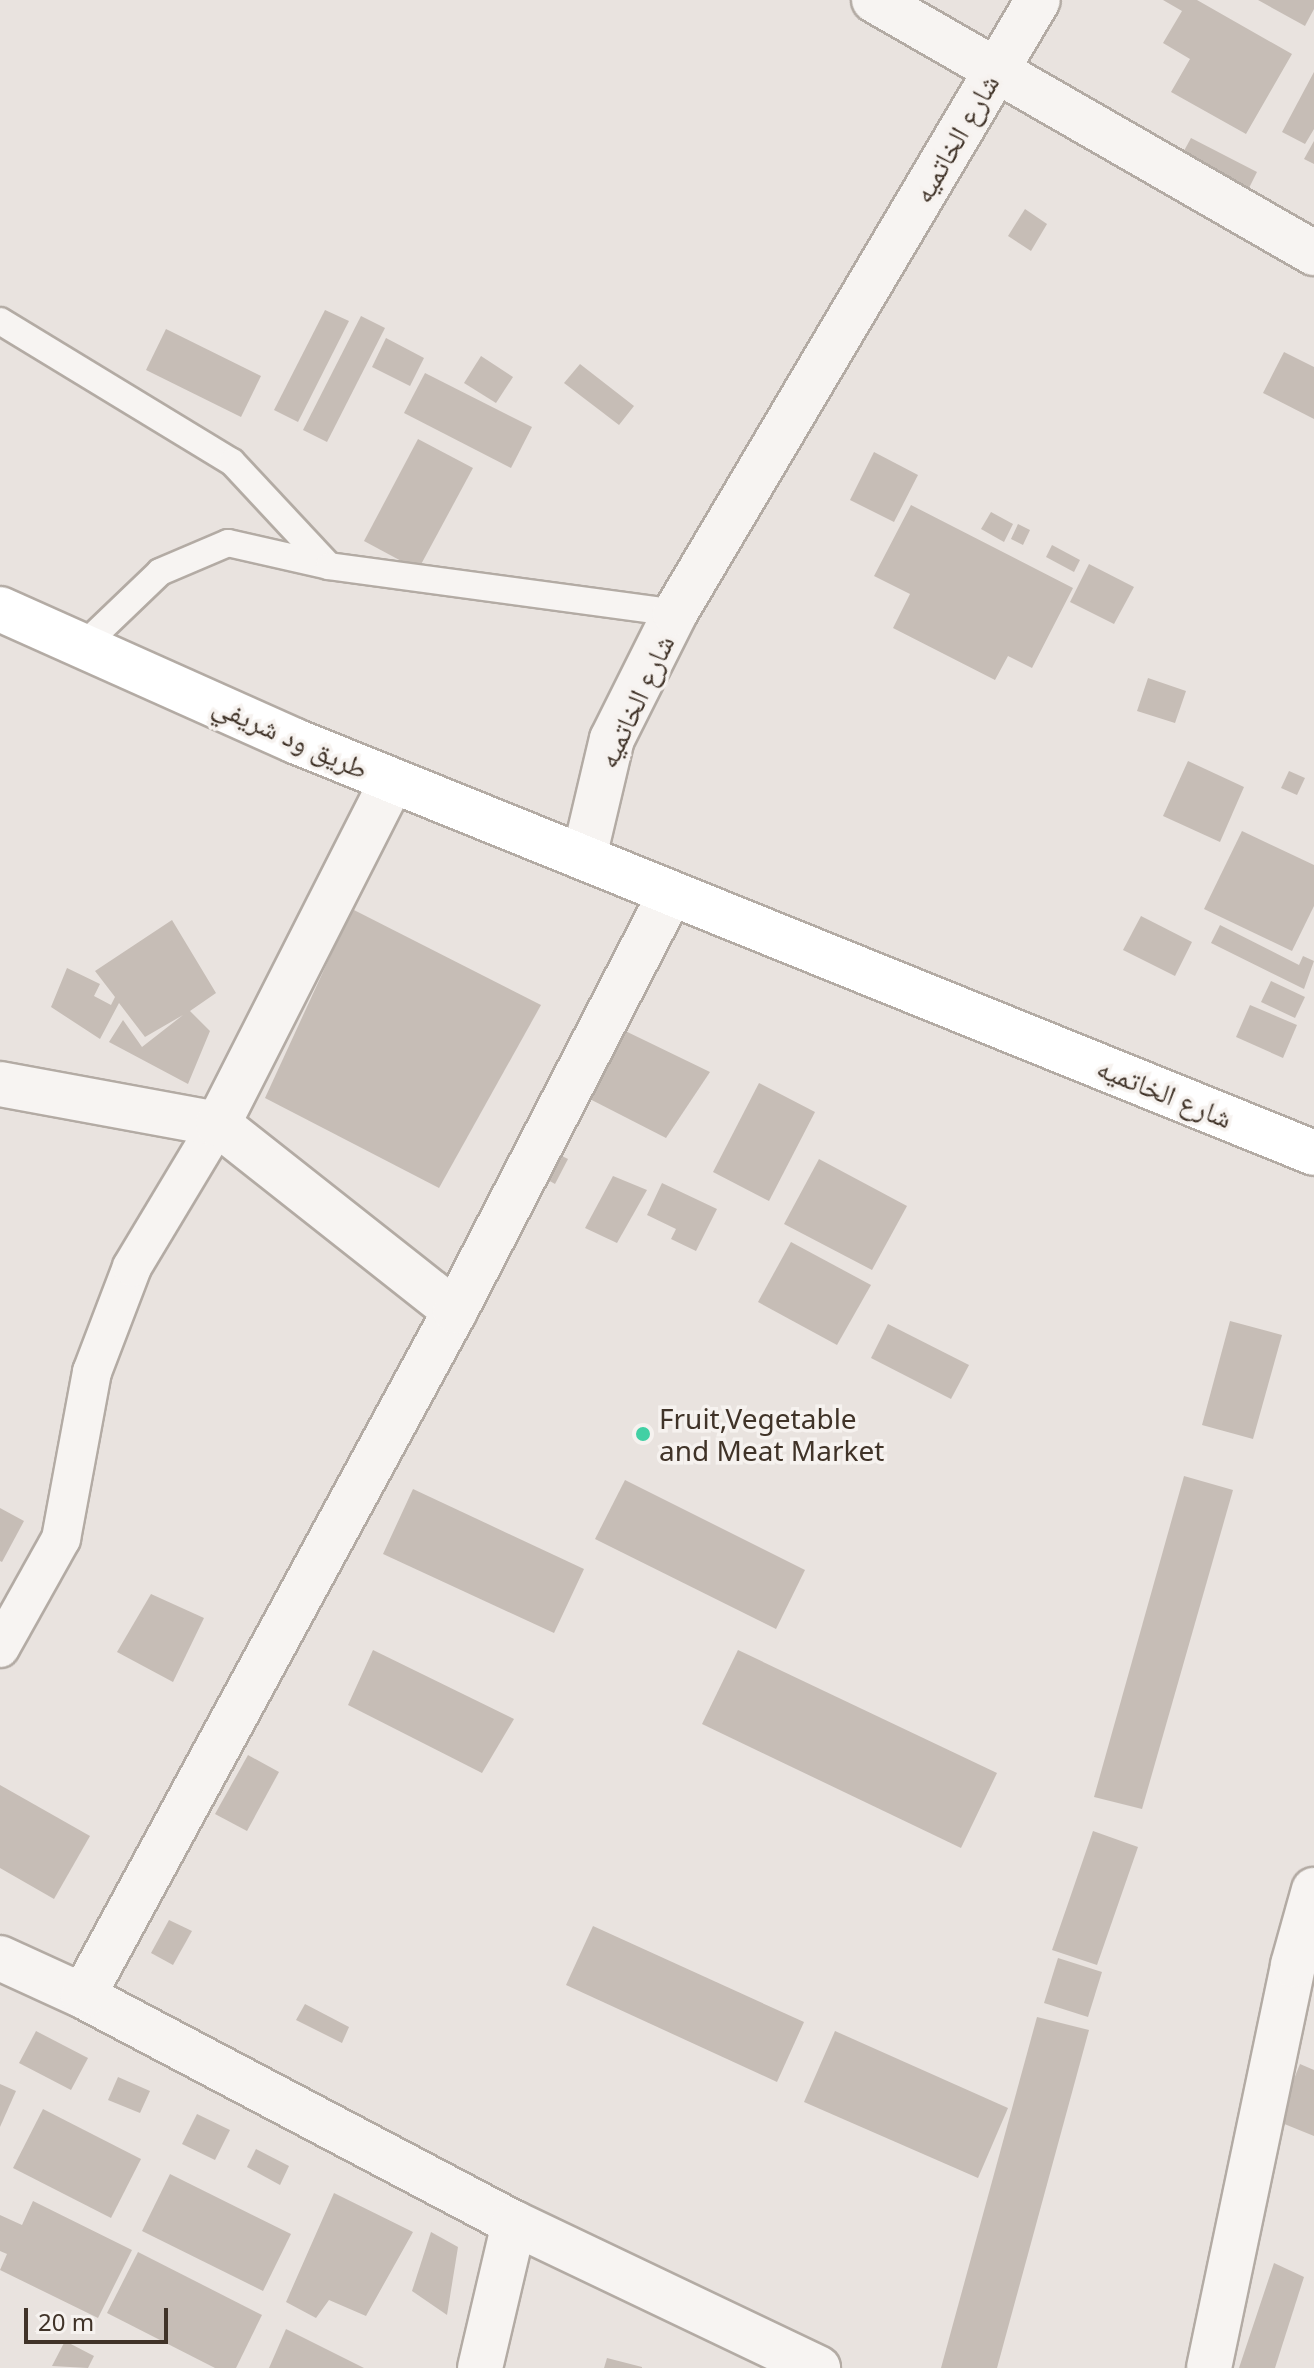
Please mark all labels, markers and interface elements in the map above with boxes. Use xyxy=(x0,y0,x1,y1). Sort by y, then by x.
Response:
street label: شارع الخاتميه xyxy=(905,68,1005,208)
street label: شارع الخاتميه xyxy=(590,629,680,773)
street label: طريق ود شريفي xyxy=(208,687,374,785)
street label: شارع الخاتميه xyxy=(1093,1050,1237,1134)
place label: Fruit,Vegetable and Meat Market xyxy=(659,1401,884,1467)
marker: Fruit,Vegetable and Meat Market xyxy=(634,1425,652,1443)
scale bar xyxy=(28,2292,172,2342)
text: 20 m xyxy=(38,2305,94,2338)

